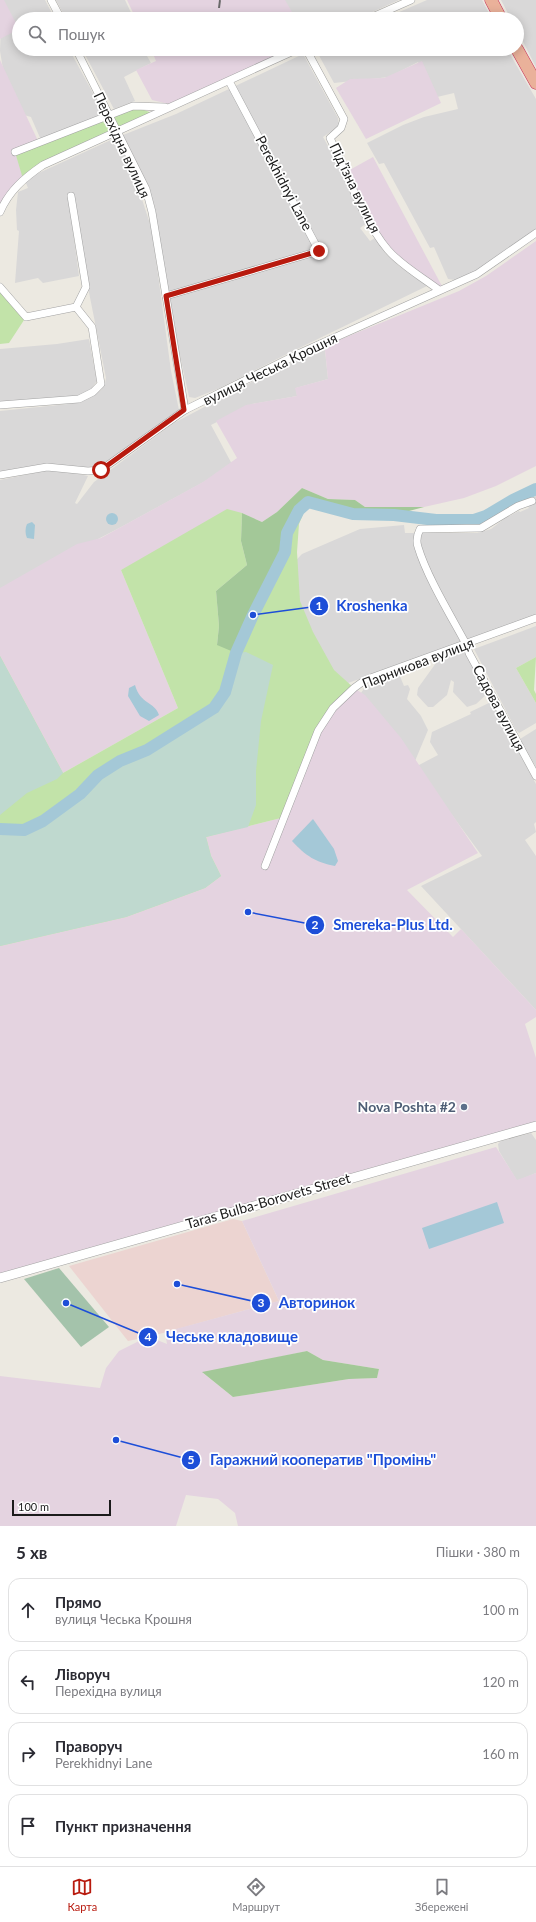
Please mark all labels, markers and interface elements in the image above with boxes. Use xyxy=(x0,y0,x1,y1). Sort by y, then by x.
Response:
search box xyxy=(12,12,524,56)
icon: search xyxy=(26,23,48,45)
text: Пошук xyxy=(58,25,105,43)
street label: Перехідна вулиця xyxy=(90,89,154,200)
street label: Perekhidnyi Lane xyxy=(252,132,317,233)
street label: Підʼїзна вулиця xyxy=(326,140,385,236)
route end xyxy=(310,242,328,260)
street label: вулиця Чеська Крошня xyxy=(200,329,340,409)
route start xyxy=(92,461,110,479)
callout: Kroshenka xyxy=(309,592,416,619)
text: Kroshenka xyxy=(336,596,408,614)
text: 1 xyxy=(316,598,323,613)
street label: Парникова вулиця xyxy=(360,633,476,692)
street label: Садова вулиця xyxy=(470,662,529,754)
callout: Smereka-Plus Ltd. xyxy=(305,911,461,938)
text: Smereka-Plus Ltd. xyxy=(333,915,453,933)
text: 2 xyxy=(312,917,319,932)
place label: Nova Poshta #2 xyxy=(358,1098,456,1115)
marker: Nova Poshta #2 xyxy=(459,1102,469,1112)
street label: Taras Bulba-Borovets Street xyxy=(184,1169,352,1232)
callout: Авторинок xyxy=(251,1289,363,1316)
text: Авторинок xyxy=(278,1293,356,1311)
text: 3 xyxy=(258,1295,265,1310)
callout: Чеське кладовище xyxy=(138,1323,306,1350)
text: Чеське кладовище xyxy=(166,1327,298,1345)
text: 4 xyxy=(145,1329,152,1344)
callout: Гаражний кооператив "Промінь" xyxy=(181,1446,444,1473)
text: Гаражний кооператив "Промінь" xyxy=(210,1450,436,1468)
text: 5 xyxy=(188,1452,195,1467)
scale bar xyxy=(12,1498,111,1517)
text: 100 m xyxy=(18,1500,49,1513)
text: 5 хв xyxy=(16,1542,47,1563)
text: Пішки · 380 m xyxy=(436,1544,520,1560)
text: Прямо xyxy=(55,1593,101,1611)
icon: ahead xyxy=(17,1599,39,1621)
text: 100 m xyxy=(482,1602,519,1618)
text: вулиця Чеська Крошня xyxy=(55,1611,192,1627)
text: Ліворуч xyxy=(55,1665,110,1683)
icon: left xyxy=(17,1671,39,1693)
text: 120 m xyxy=(482,1674,519,1690)
text: Перехідна вулиця xyxy=(55,1683,162,1699)
text: Праворуч xyxy=(55,1737,122,1755)
icon: right xyxy=(17,1743,39,1765)
text: 160 m xyxy=(482,1746,519,1762)
text: Perekhidnyi Lane xyxy=(55,1755,152,1771)
icon: arrive xyxy=(17,1815,39,1837)
text: Пункт призначення xyxy=(55,1817,191,1835)
tab: Карта xyxy=(67,1876,97,1913)
tab: Маршрут xyxy=(232,1876,280,1913)
tab: Збережені xyxy=(415,1876,469,1913)

